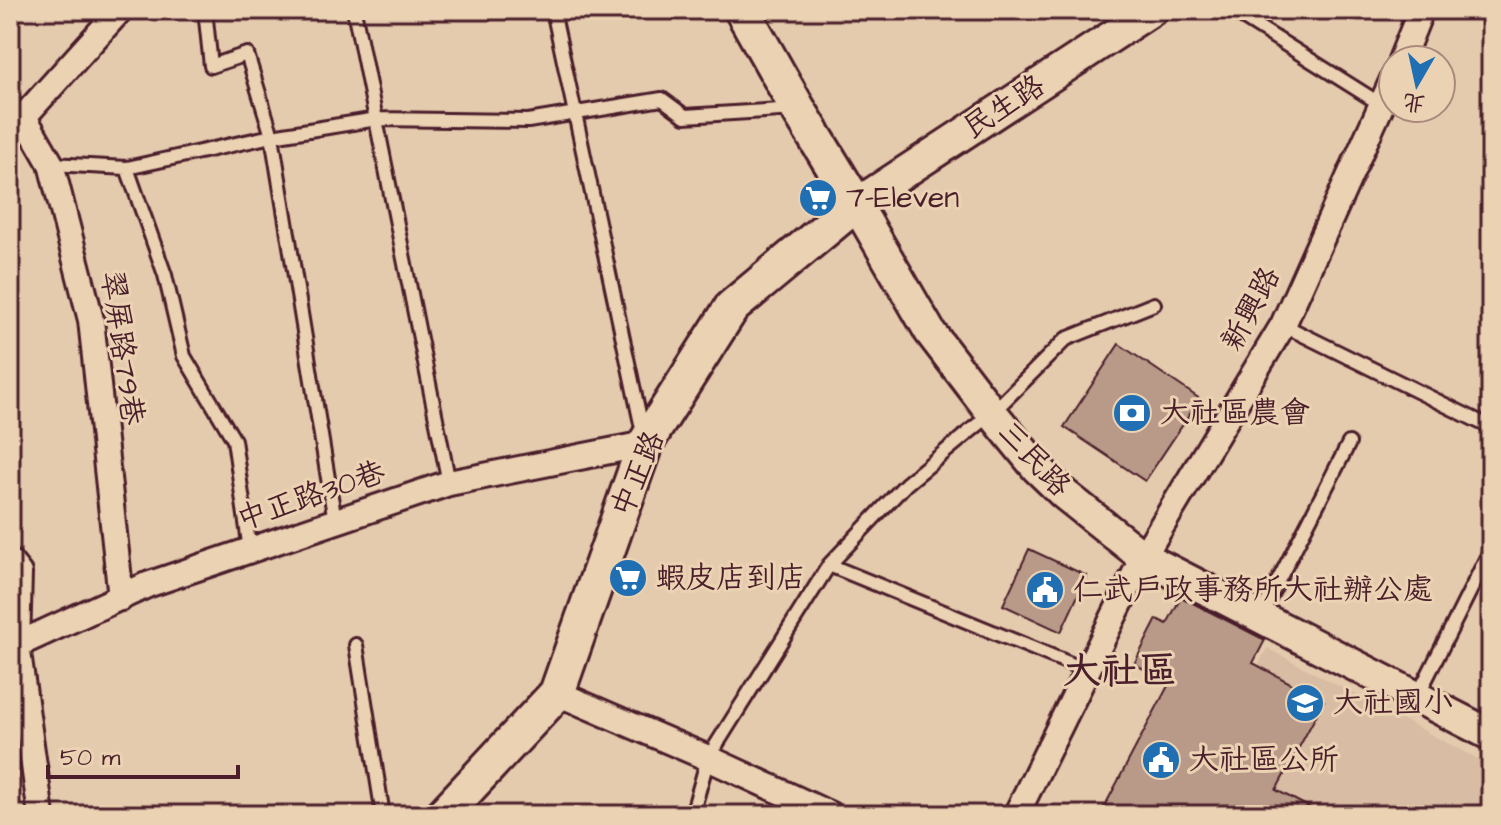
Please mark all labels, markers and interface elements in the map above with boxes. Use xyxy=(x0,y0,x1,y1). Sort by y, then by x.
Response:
north arrow xyxy=(1377,44,1457,124)
street label: 民生路 xyxy=(955,65,1053,149)
text: 北 xyxy=(1401,85,1427,119)
supermarket icon: 7-Eleven xyxy=(797,177,839,219)
place label: 7-Eleven xyxy=(846,177,959,219)
street label: 新興路 xyxy=(1211,259,1291,359)
street label: 翠屏路79巷 xyxy=(90,268,154,428)
bank icon: 大社區農會 xyxy=(1111,392,1153,434)
place label: 大社區農會 xyxy=(1160,392,1310,434)
street label: 三民路 xyxy=(988,412,1080,506)
street label: 中正路 xyxy=(601,424,675,524)
street label: 中正路30巷 xyxy=(231,451,391,541)
supermarket icon: 蝦皮店到店 xyxy=(607,557,649,599)
place label: 蝦皮店到店 xyxy=(656,557,806,599)
public building icon: 仁武戶政事務所大社辦公處 xyxy=(1024,569,1066,611)
place label: 仁武戶政事務所大社辦公處 xyxy=(1073,569,1433,611)
district label: 大社區 xyxy=(1063,646,1177,698)
school or university icon: 大社國小 xyxy=(1284,682,1326,724)
place label: 大社國小 xyxy=(1333,682,1453,724)
scale bar xyxy=(48,729,238,779)
public building icon: 大社區公所 xyxy=(1140,739,1182,781)
place label: 大社區公所 xyxy=(1189,739,1339,781)
text: 50 m xyxy=(60,741,121,775)

